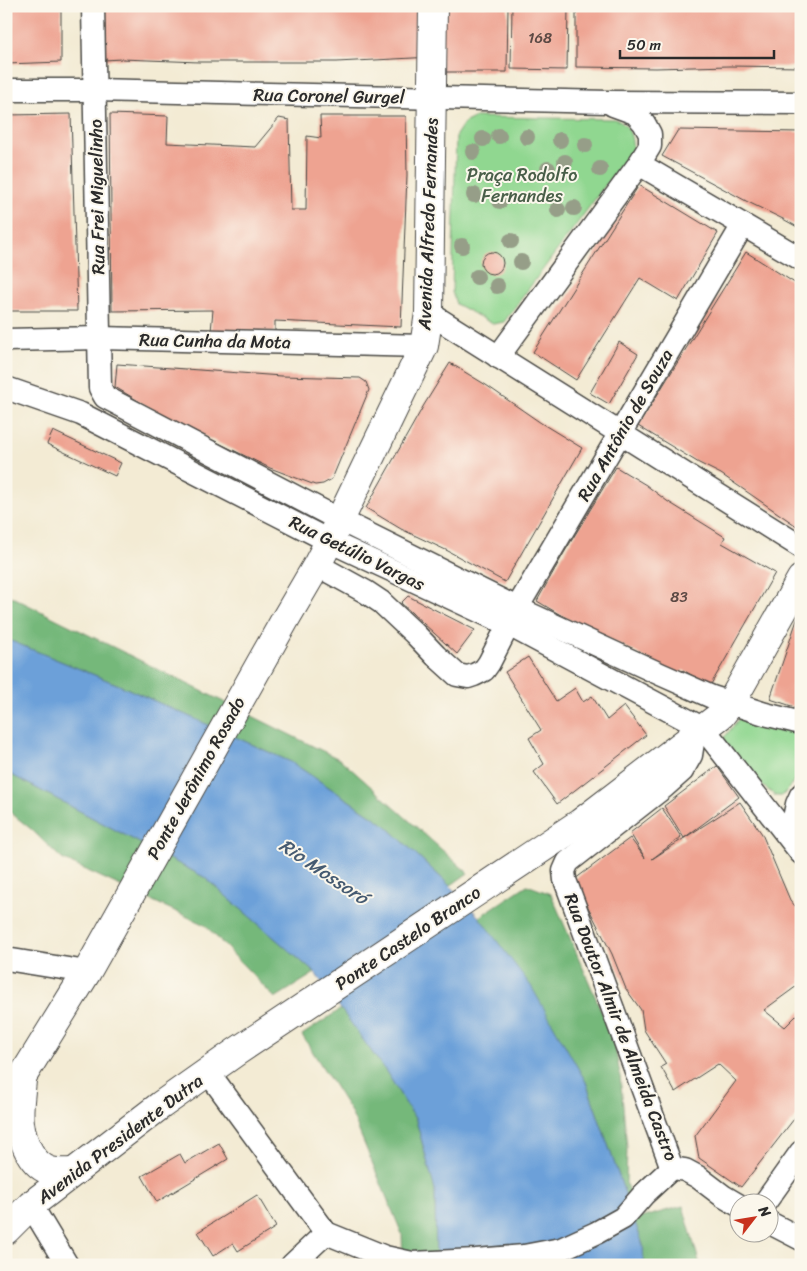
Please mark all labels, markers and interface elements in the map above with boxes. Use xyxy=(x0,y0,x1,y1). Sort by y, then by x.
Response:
house number: 168 xyxy=(528,25,552,51)
scale bar xyxy=(620,28,773,60)
text: 50 m xyxy=(627,32,662,58)
street label: Rua Coronel Gurgel xyxy=(253,79,406,113)
street label: Avenida Alfredo Fernandes xyxy=(408,117,448,332)
street label: Rua Frei Miguelinho xyxy=(80,119,114,275)
park label: Praça Rodolfo Fernandes xyxy=(467,159,577,212)
street label: Rua Cunha da Mota xyxy=(139,324,291,358)
street label: Rua Antônio de Souza xyxy=(568,343,682,507)
street label: Rua Getúlio Vargas xyxy=(284,506,431,600)
house number: 83 xyxy=(670,584,688,610)
street label: Ponte Jerônimo Rosado xyxy=(138,690,254,866)
water label: Rio Mossoró xyxy=(272,829,379,916)
street label: Ponte Castelo Branco xyxy=(328,877,488,999)
street label: Rua Doutor Almir de Almeida Castro xyxy=(555,888,687,1166)
street label: Avenida Presidente Dutra xyxy=(29,1065,210,1213)
north arrow xyxy=(730,1194,780,1244)
text: N xyxy=(751,1200,778,1222)

